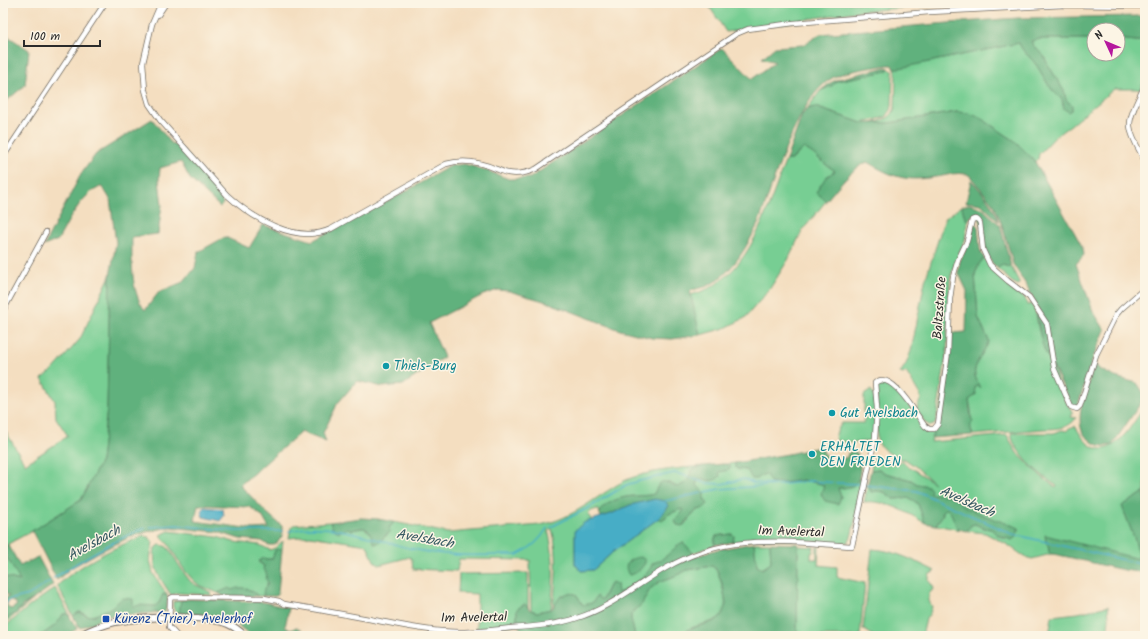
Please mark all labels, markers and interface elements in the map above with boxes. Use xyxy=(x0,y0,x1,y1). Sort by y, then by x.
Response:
scale bar xyxy=(24,22,100,48)
north arrow xyxy=(1086,22,1126,62)
text: 100 m xyxy=(30,27,61,46)
text: N xyxy=(1091,27,1108,45)
street label: Baltzstraße xyxy=(927,276,953,340)
place label: Thiels-Burg xyxy=(394,356,457,377)
marker: Thiels-Burg xyxy=(381,361,391,371)
place label: Gut Avelsbach xyxy=(840,403,918,424)
marker: Gut Avelsbach xyxy=(827,408,837,418)
place label: ERHALTET DEN FRIEDEN xyxy=(820,437,901,473)
marker: ERHALTET DEN FRIEDEN xyxy=(807,449,817,459)
water label: Avelsbach xyxy=(936,480,999,524)
water label: Avelsbach xyxy=(63,519,126,567)
street label: Im Avelertal xyxy=(757,520,825,544)
water label: Avelsbach xyxy=(395,523,457,555)
street label: Im Avelertal xyxy=(441,607,507,629)
place label: Kürenz (Trier), Avelerhof xyxy=(114,609,253,630)
marker: Kürenz (Trier), Avelerhof xyxy=(101,614,111,624)

